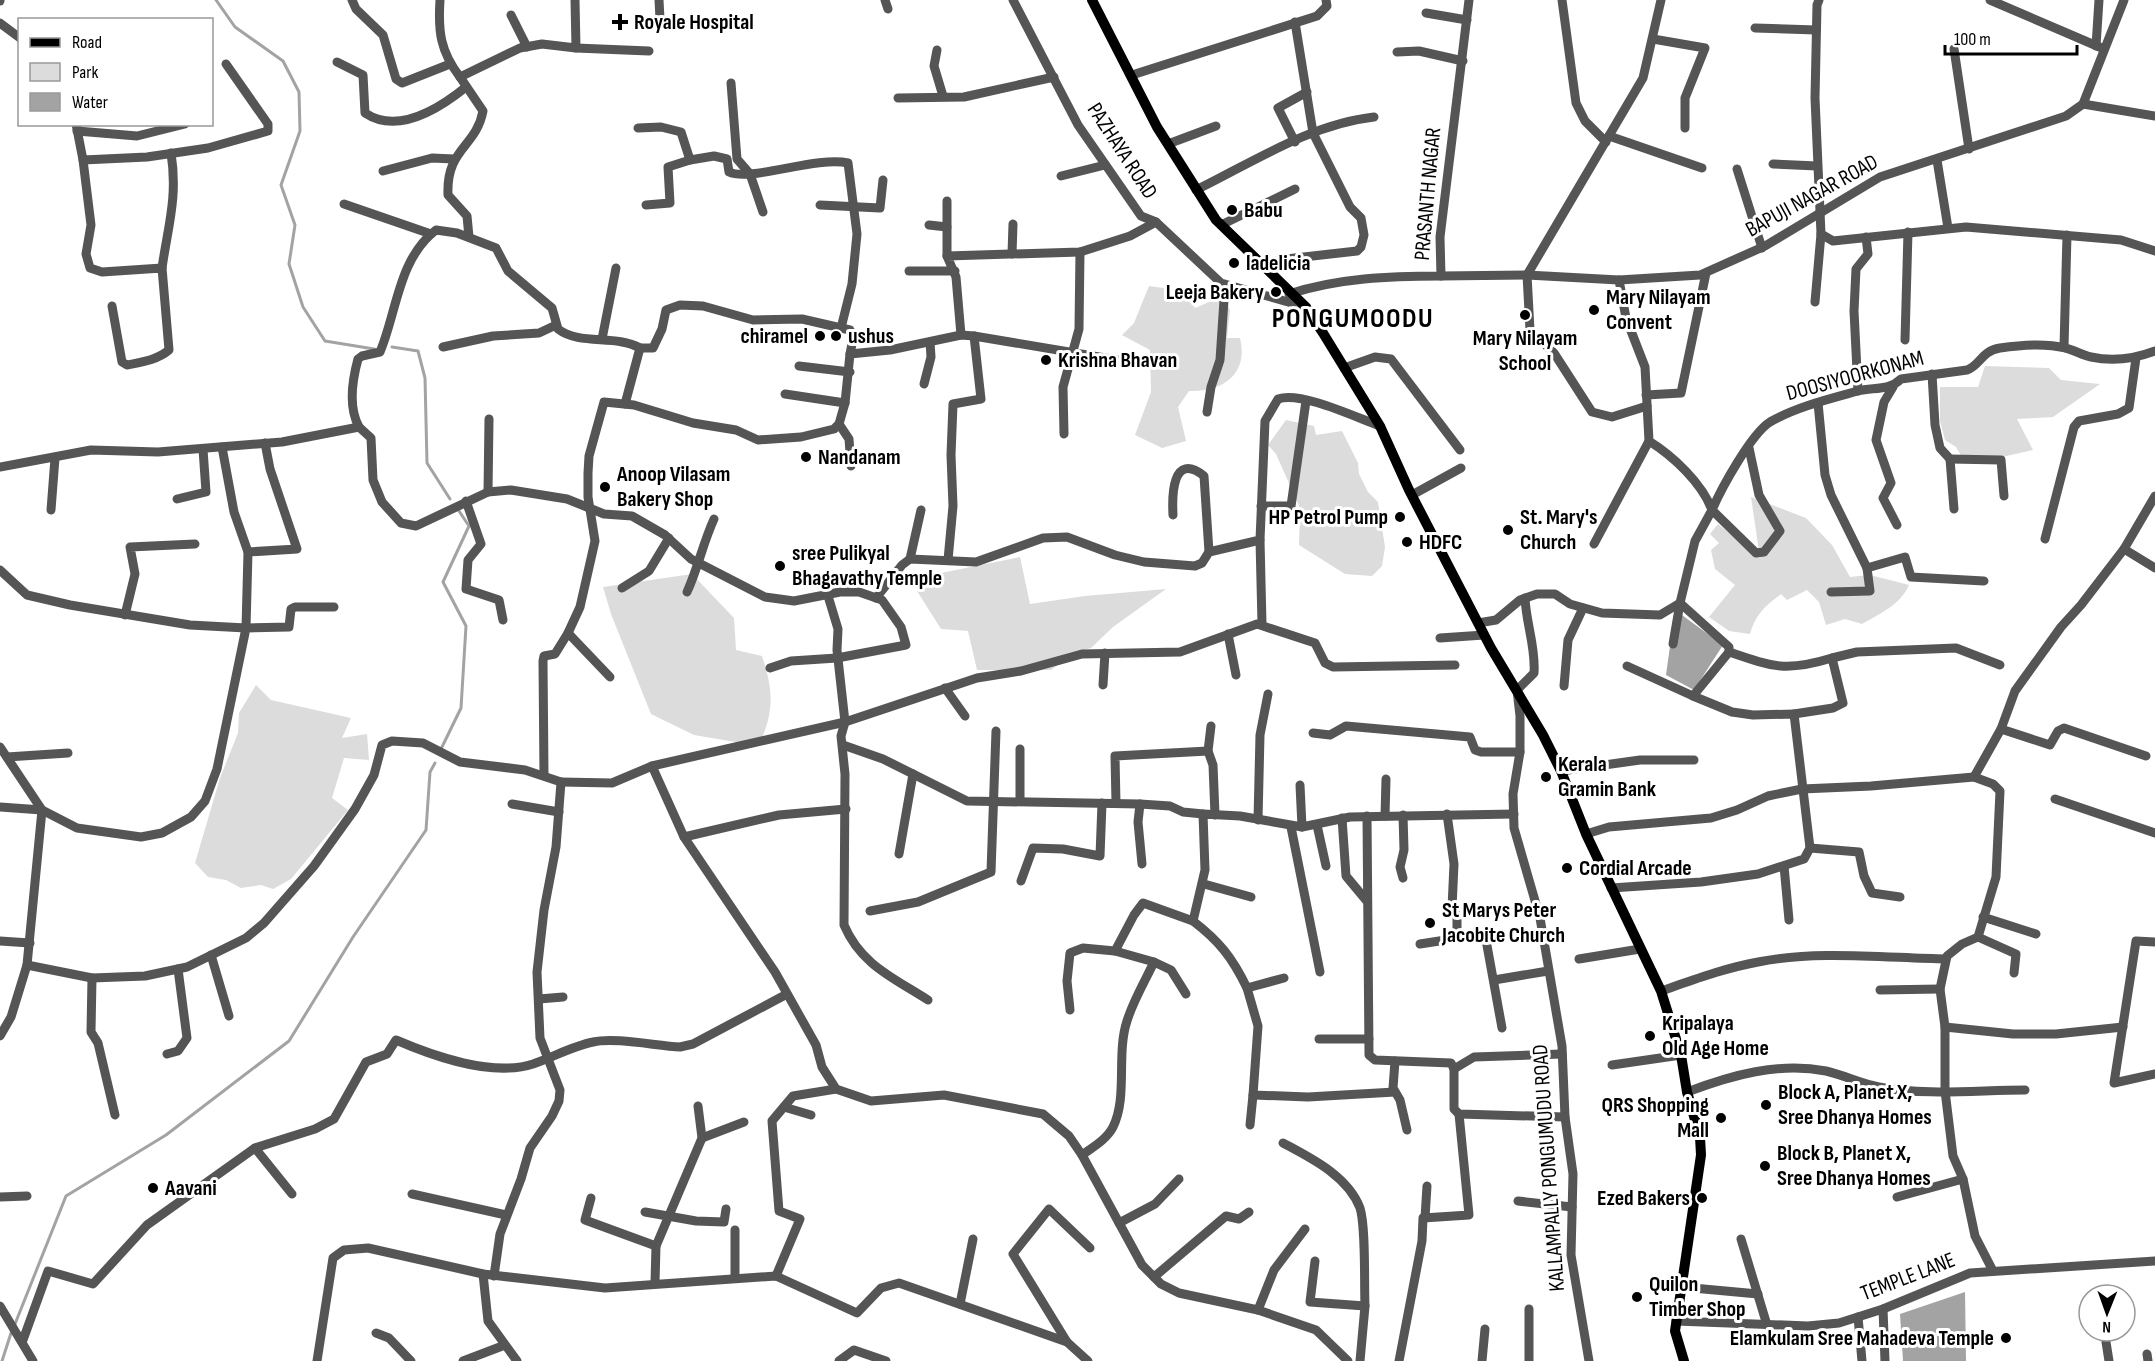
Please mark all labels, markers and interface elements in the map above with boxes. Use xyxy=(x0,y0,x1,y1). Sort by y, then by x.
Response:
place label: Royale Hospital xyxy=(634,9,754,36)
marker: Royale Hospital xyxy=(611,13,629,31)
legend xyxy=(18,18,213,126)
scale bar xyxy=(1945,18,2077,56)
text: 100 m xyxy=(1954,29,1991,50)
text: Road xyxy=(72,32,102,53)
text: Park xyxy=(72,62,98,83)
text: Water xyxy=(72,92,108,113)
street label: PAZHAYA ROAD xyxy=(1081,98,1163,204)
street label: PRASANTH NAGAR xyxy=(1409,126,1447,262)
street label: BAPUJI NAGAR ROAD xyxy=(1741,149,1883,243)
place label: Babu xyxy=(1244,197,1283,224)
marker: Babu xyxy=(1225,203,1239,217)
place label: ladelicia xyxy=(1246,250,1310,277)
marker: ladelicia xyxy=(1227,256,1241,270)
place label: Leeja Bakery xyxy=(1166,279,1264,306)
place label: Mary Nilayam Convent xyxy=(1606,284,1711,336)
marker: Leeja Bakery xyxy=(1269,285,1283,299)
district label: PONGUMOODU xyxy=(1272,302,1434,335)
marker: Mary Nilayam Convent xyxy=(1587,303,1601,317)
marker: Mary Nilayam School xyxy=(1518,308,1532,322)
place label: chiramel xyxy=(741,323,808,350)
place label: ushus xyxy=(848,323,894,350)
place label: Mary Nilayam School xyxy=(1473,325,1577,377)
marker: chiramel xyxy=(813,329,827,343)
marker: ushus xyxy=(829,329,843,343)
street label: DOOSIYOORKONAM xyxy=(1783,345,1927,407)
place label: Krishna Bhavan xyxy=(1058,347,1177,374)
marker: Krishna Bhavan xyxy=(1039,353,1053,367)
place label: Nandanam xyxy=(818,444,901,471)
marker: Nandanam xyxy=(799,450,813,464)
place label: Anoop Vilasam Bakery Shop xyxy=(616,461,730,513)
marker: Anoop Vilasam Bakery Shop xyxy=(598,480,612,494)
place label: HP Petrol Pump xyxy=(1269,504,1388,531)
place label: St. Mary's Church xyxy=(1520,504,1597,556)
marker: HP Petrol Pump xyxy=(1393,510,1407,524)
marker: St. Mary's Church xyxy=(1501,523,1515,537)
place label: HDFC xyxy=(1419,529,1462,556)
marker: HDFC xyxy=(1400,535,1414,549)
place label: sree Pulikyal Bhagavathy Temple xyxy=(792,540,942,592)
marker: sree Pulikyal Bhagavathy Temple xyxy=(773,559,787,573)
place label: Kerala Gramin Bank xyxy=(1558,751,1657,803)
marker: Kerala Gramin Bank xyxy=(1539,770,1553,784)
place label: Cordial Arcade xyxy=(1579,855,1692,882)
marker: Cordial Arcade xyxy=(1560,861,1574,875)
place label: St Marys Peter Jacobite Church xyxy=(1441,897,1565,949)
marker: St Marys Peter Jacobite Church xyxy=(1423,916,1437,930)
place label: Kripalaya Old Age Home xyxy=(1662,1010,1769,1062)
marker: Kripalaya Old Age Home xyxy=(1643,1029,1657,1043)
street label: KALLAMPALLY PONGUMUDU ROAD xyxy=(1527,1044,1571,1292)
place label: Block A, Planet X, Sree Dhanya Homes xyxy=(1778,1079,1932,1131)
place label: QRS Shopping Mall xyxy=(1602,1092,1709,1144)
marker: Block A, Planet X, Sree Dhanya Homes xyxy=(1759,1098,1773,1112)
marker: QRS Shopping Mall xyxy=(1714,1111,1728,1125)
place label: Block B, Planet X, Sree Dhanya Homes xyxy=(1777,1140,1931,1192)
marker: Block B, Planet X, Sree Dhanya Homes xyxy=(1758,1159,1772,1173)
place label: Aavani xyxy=(164,1175,217,1202)
marker: Aavani xyxy=(146,1181,160,1195)
place label: Ezed Bakers xyxy=(1597,1185,1690,1212)
marker: Ezed Bakers xyxy=(1695,1191,1709,1205)
street label: TEMPLE LANE xyxy=(1857,1247,1959,1307)
place label: Quilon Timber Shop xyxy=(1649,1271,1746,1323)
north arrow xyxy=(2077,1283,2137,1343)
marker: Quilon Timber Shop xyxy=(1630,1290,1644,1304)
text: N xyxy=(2102,1317,2111,1336)
place label: Elamkulam Sree Mahadeva Temple xyxy=(1730,1325,1994,1352)
marker: Elamkulam Sree Mahadeva Temple xyxy=(1999,1331,2013,1345)

